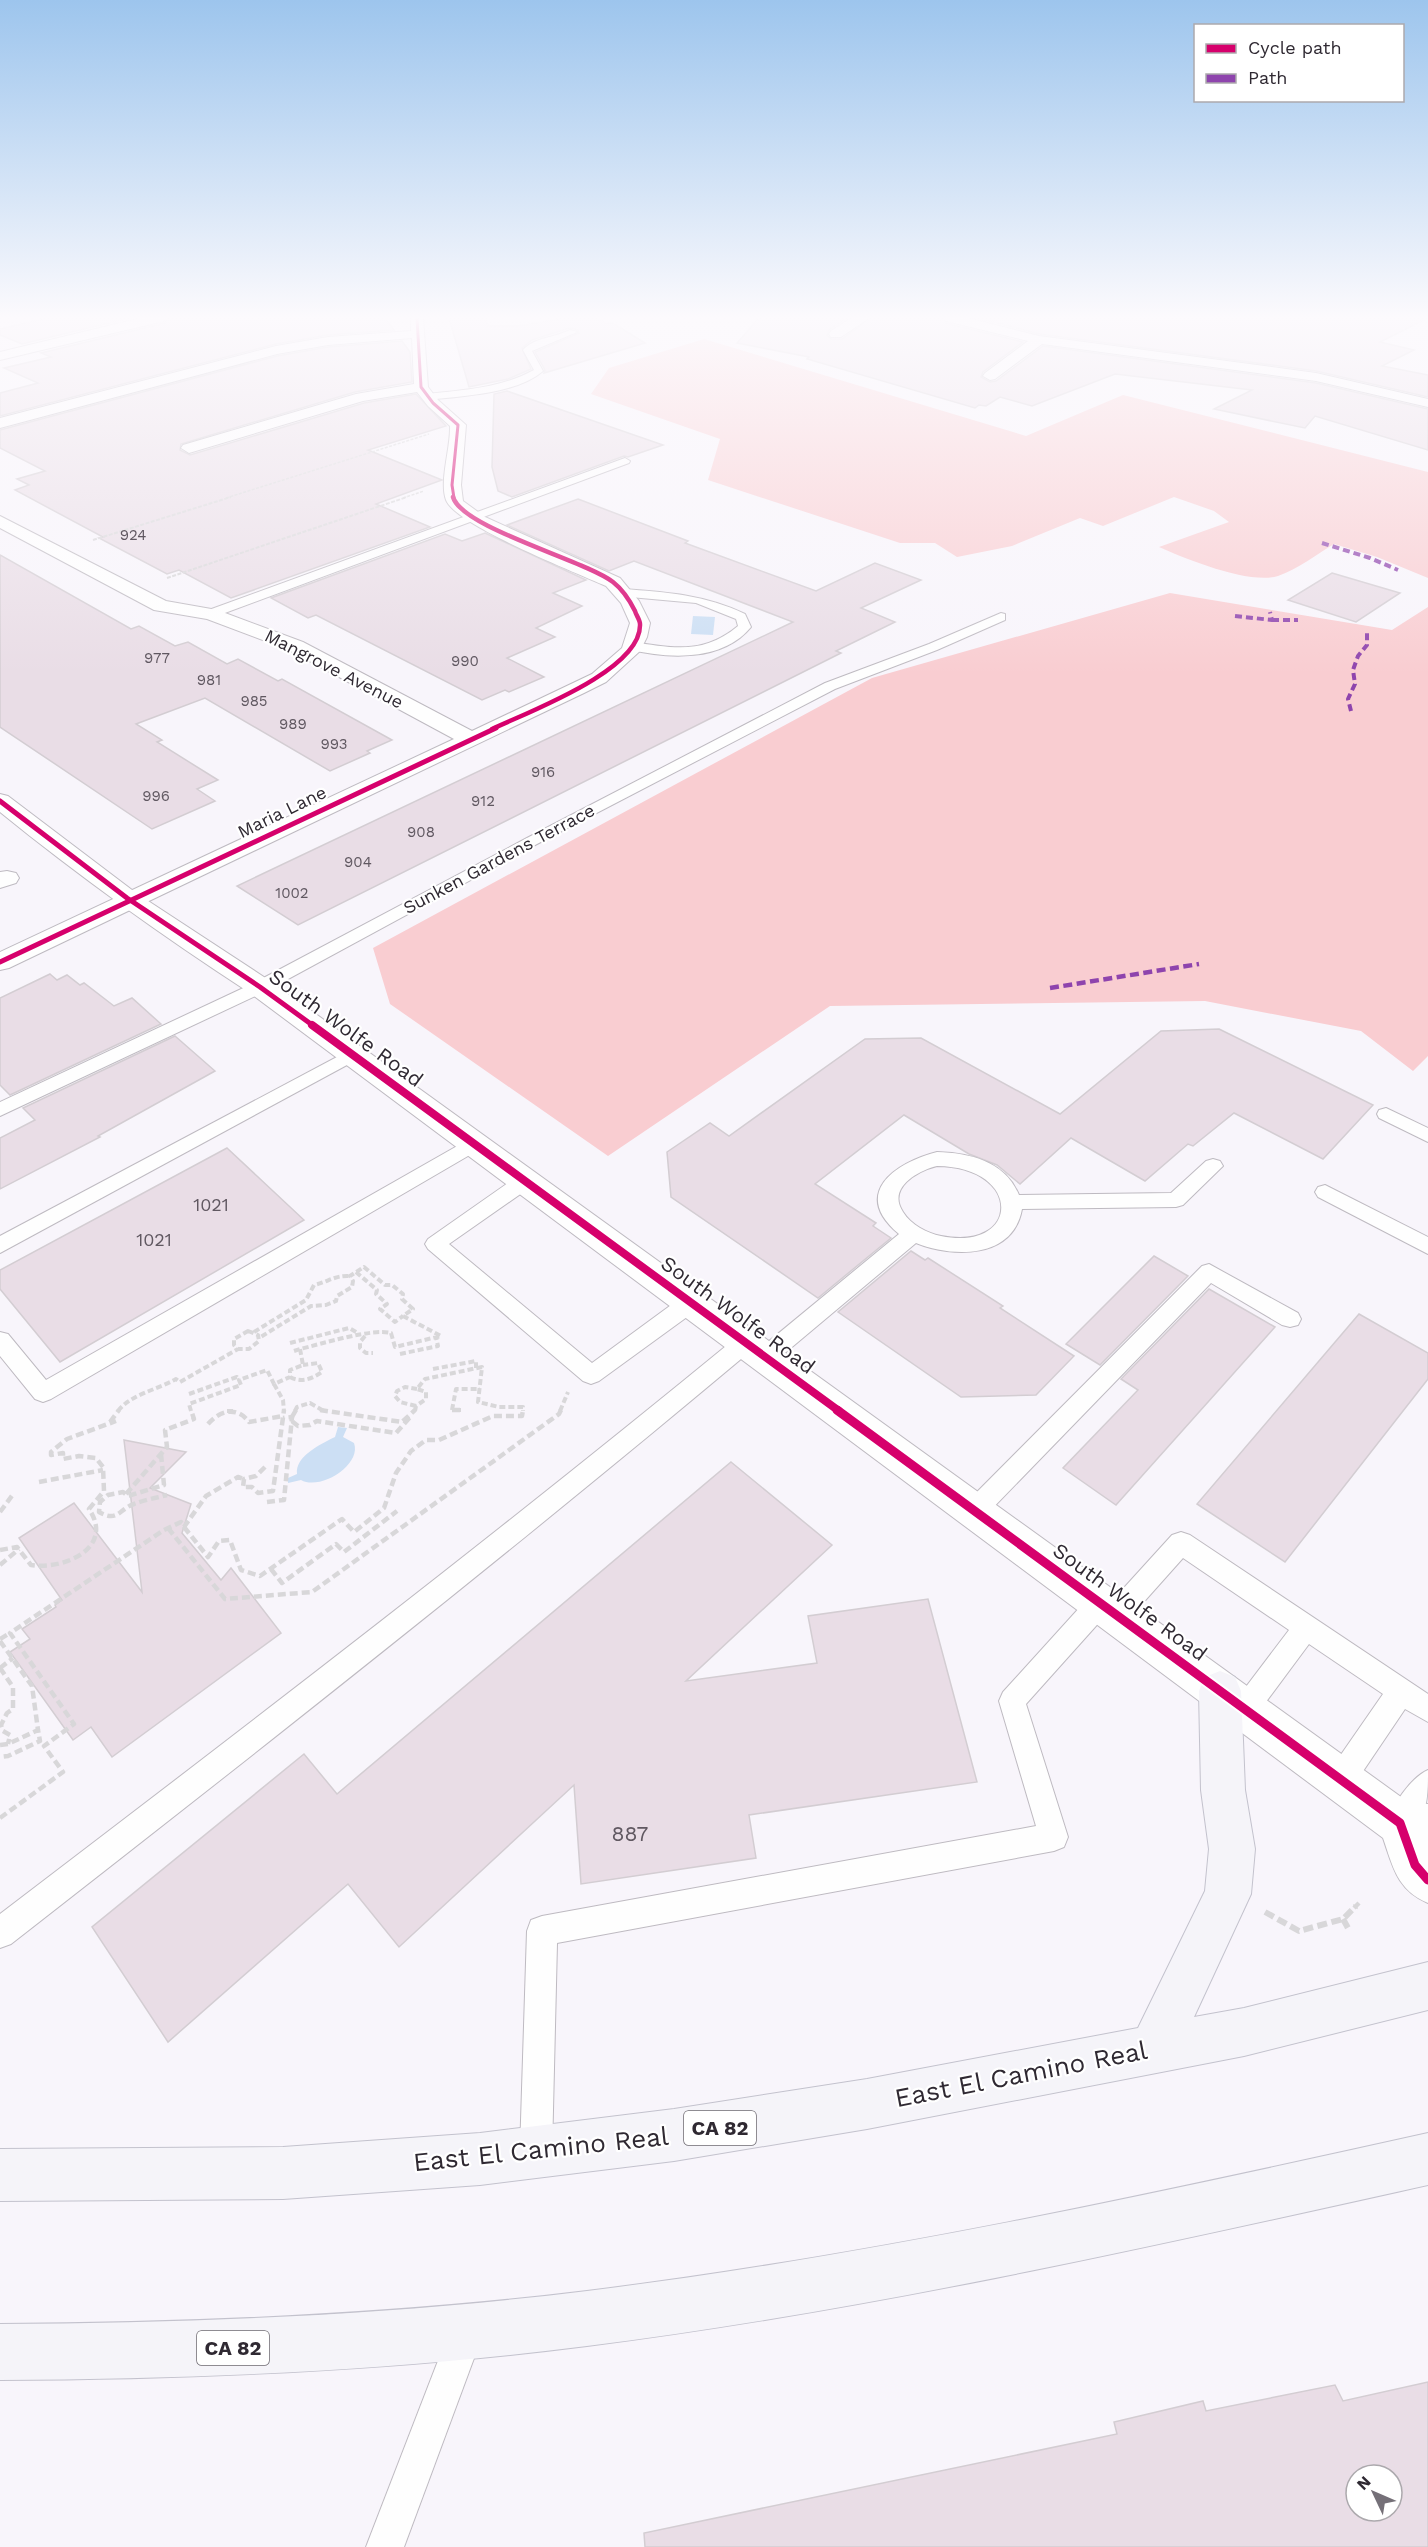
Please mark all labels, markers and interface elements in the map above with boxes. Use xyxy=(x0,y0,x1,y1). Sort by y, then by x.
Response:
legend xyxy=(1194,24,1404,102)
text: Cycle path xyxy=(1248,37,1342,58)
text: Path xyxy=(1248,67,1288,88)
house number: 924 xyxy=(120,526,146,544)
street label: Mangrove Avenue xyxy=(261,625,407,713)
house number: 977 xyxy=(144,649,170,667)
house number: 990 xyxy=(451,652,479,670)
house number: 981 xyxy=(197,671,221,689)
house number: 985 xyxy=(240,692,268,710)
house number: 989 xyxy=(279,715,307,733)
house number: 993 xyxy=(321,735,347,753)
house number: 916 xyxy=(531,763,555,781)
street label: Maria Lane xyxy=(234,781,330,842)
house number: 996 xyxy=(142,787,170,805)
house number: 912 xyxy=(471,792,495,810)
street label: Sunken Gardens Terrace xyxy=(399,799,598,918)
house number: 908 xyxy=(407,823,435,841)
house number: 904 xyxy=(344,853,372,871)
house number: 1002 xyxy=(275,884,309,902)
street label: South Wolfe Road xyxy=(264,963,428,1092)
house number: 1021 xyxy=(193,1194,229,1215)
house number: 1021 xyxy=(136,1229,172,1250)
street label: South Wolfe Road xyxy=(656,1250,820,1379)
street label: South Wolfe Road xyxy=(1048,1537,1212,1666)
house number: 887 xyxy=(612,1821,649,1846)
street label: East El Camino Real xyxy=(892,2035,1150,2113)
road number: CA 82 xyxy=(684,2111,756,2145)
street label: East El Camino Real xyxy=(412,2121,670,2177)
road number: CA 82 xyxy=(197,2331,269,2365)
north arrow xyxy=(1344,2463,1404,2523)
text: N xyxy=(1353,2472,1375,2494)

